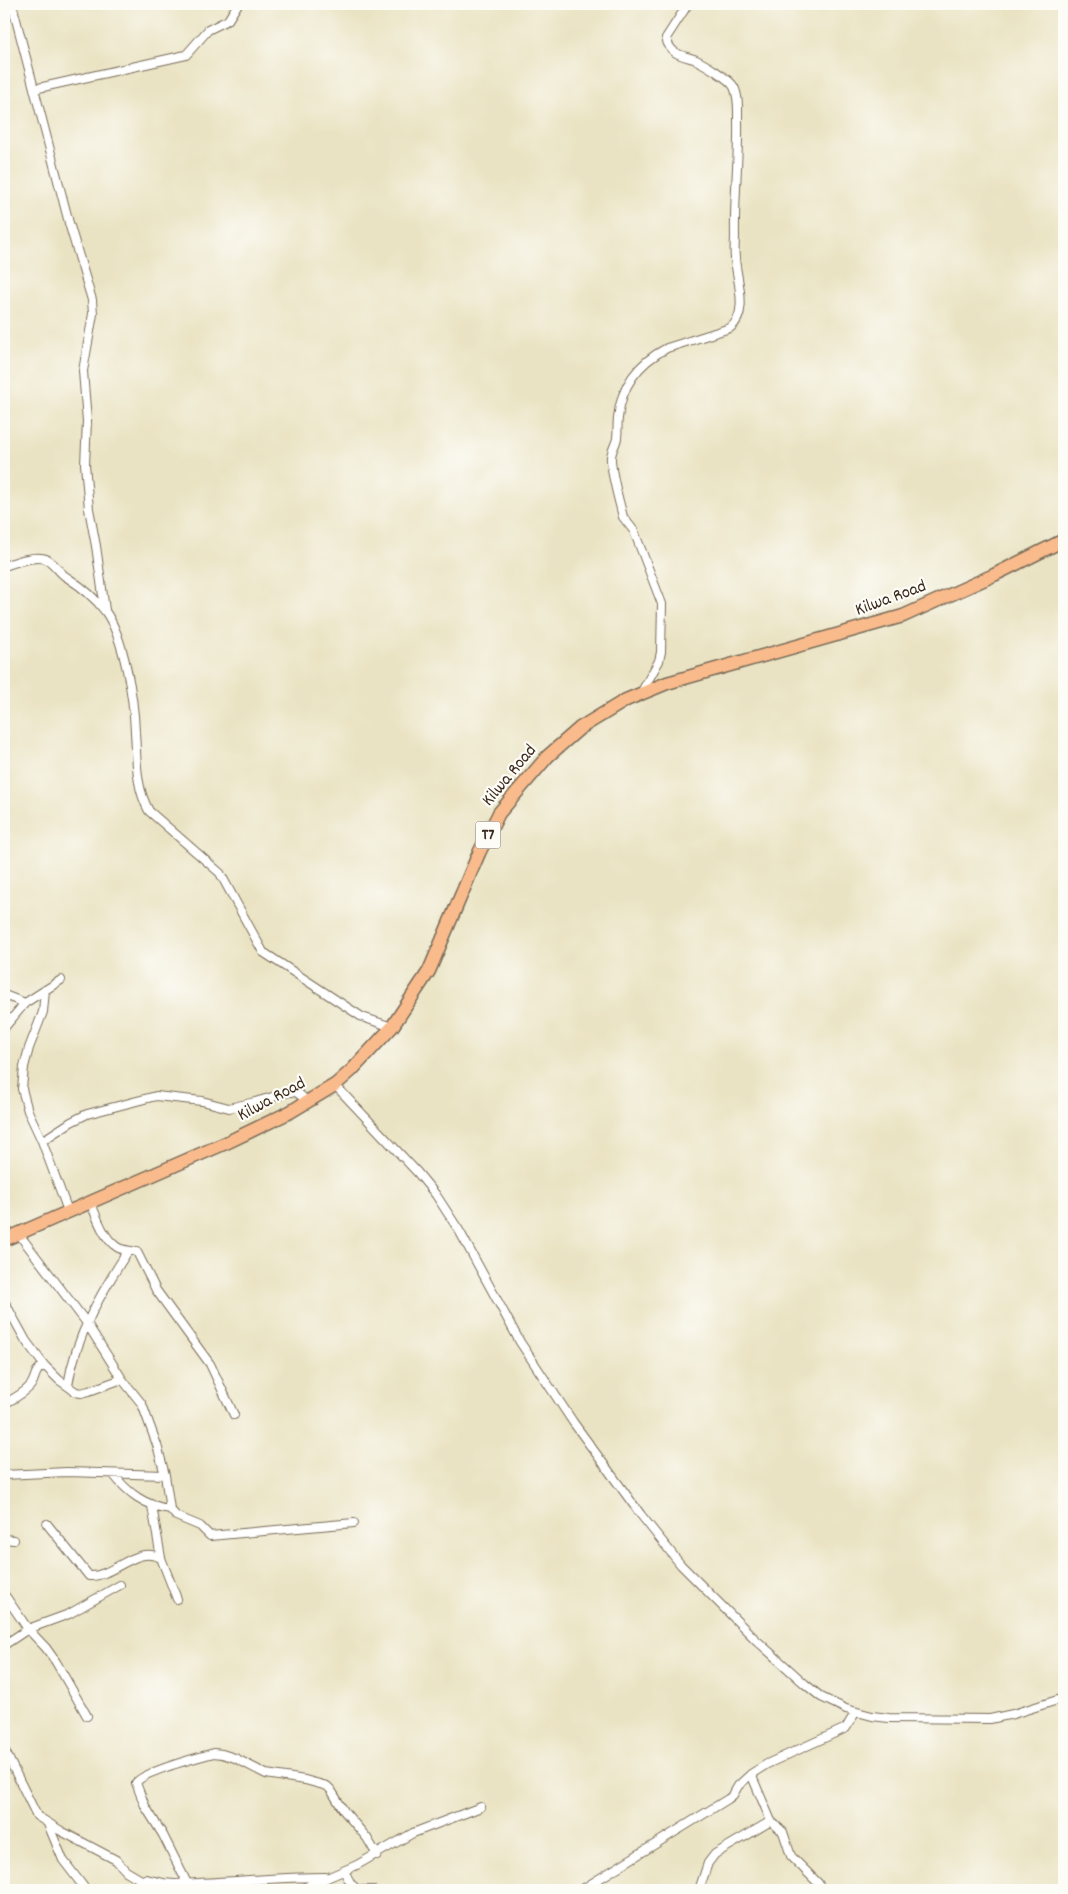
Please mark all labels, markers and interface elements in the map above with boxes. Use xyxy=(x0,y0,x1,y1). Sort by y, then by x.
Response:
street label: Kilwa Road xyxy=(852,575,930,623)
street label: Kilwa Road xyxy=(477,740,543,812)
road number: T7 xyxy=(476,822,500,848)
street label: Kilwa Road xyxy=(234,1072,310,1128)

